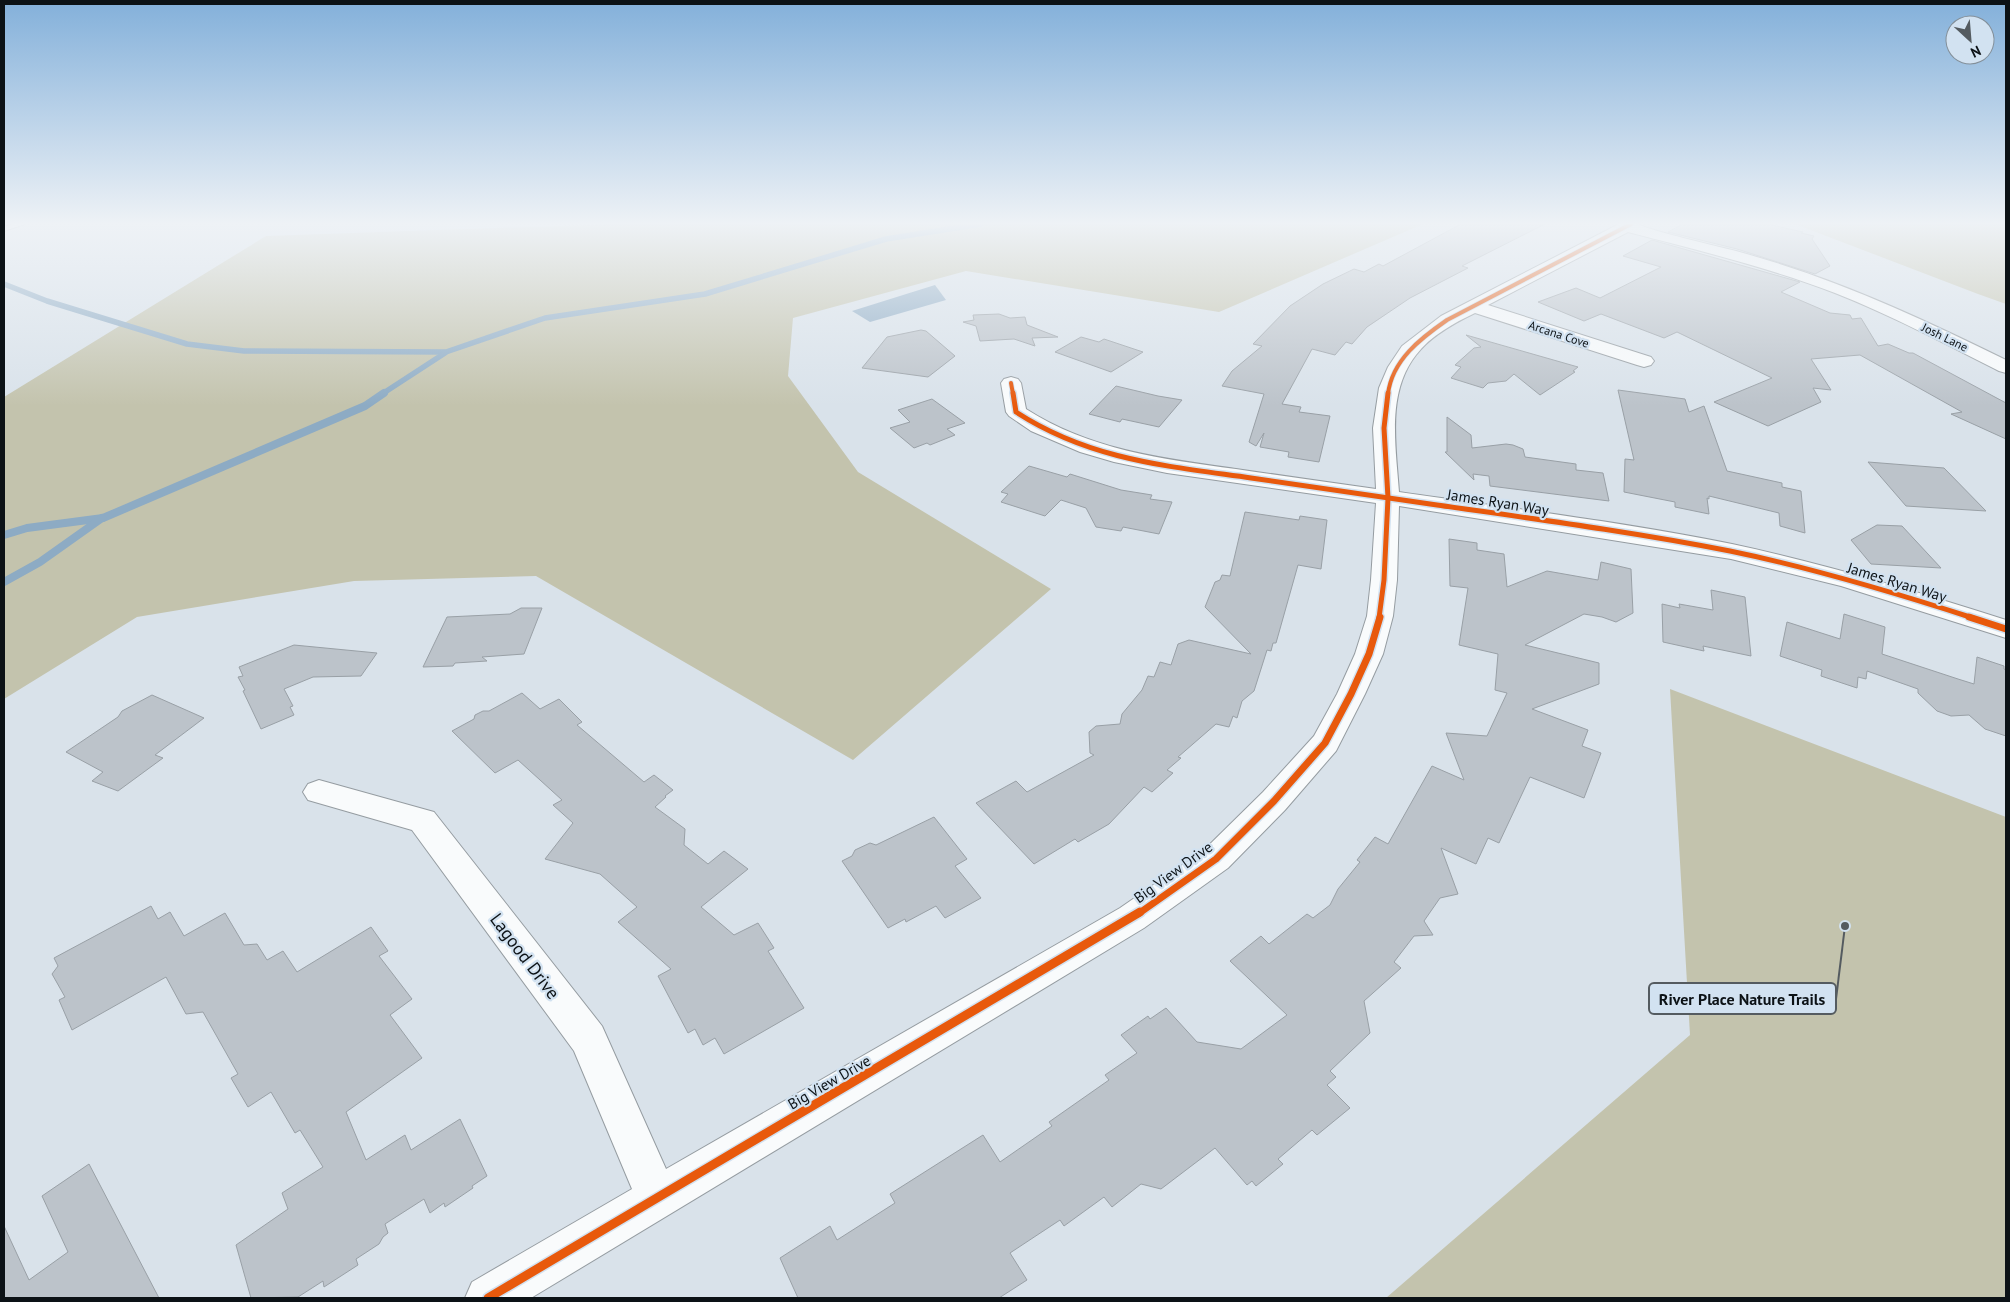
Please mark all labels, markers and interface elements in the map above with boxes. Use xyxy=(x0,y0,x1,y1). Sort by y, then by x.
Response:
north arrow xyxy=(1945,15,1995,65)
text: N xyxy=(1968,42,1984,62)
street label: Arcana Cove xyxy=(1527,317,1591,351)
street label: Josh Lane xyxy=(1919,319,1970,355)
street label: James Ryan Way xyxy=(1445,484,1550,519)
street label: James Ryan Way xyxy=(1844,558,1949,606)
street label: Big View Drive xyxy=(1130,837,1216,907)
street label: Lagood Drive xyxy=(485,908,565,1004)
callout: River Place Nature Trails xyxy=(1649,983,1836,1014)
text: River Place Nature Trails xyxy=(1659,989,1825,1009)
street label: Big View Drive xyxy=(784,1051,874,1113)

